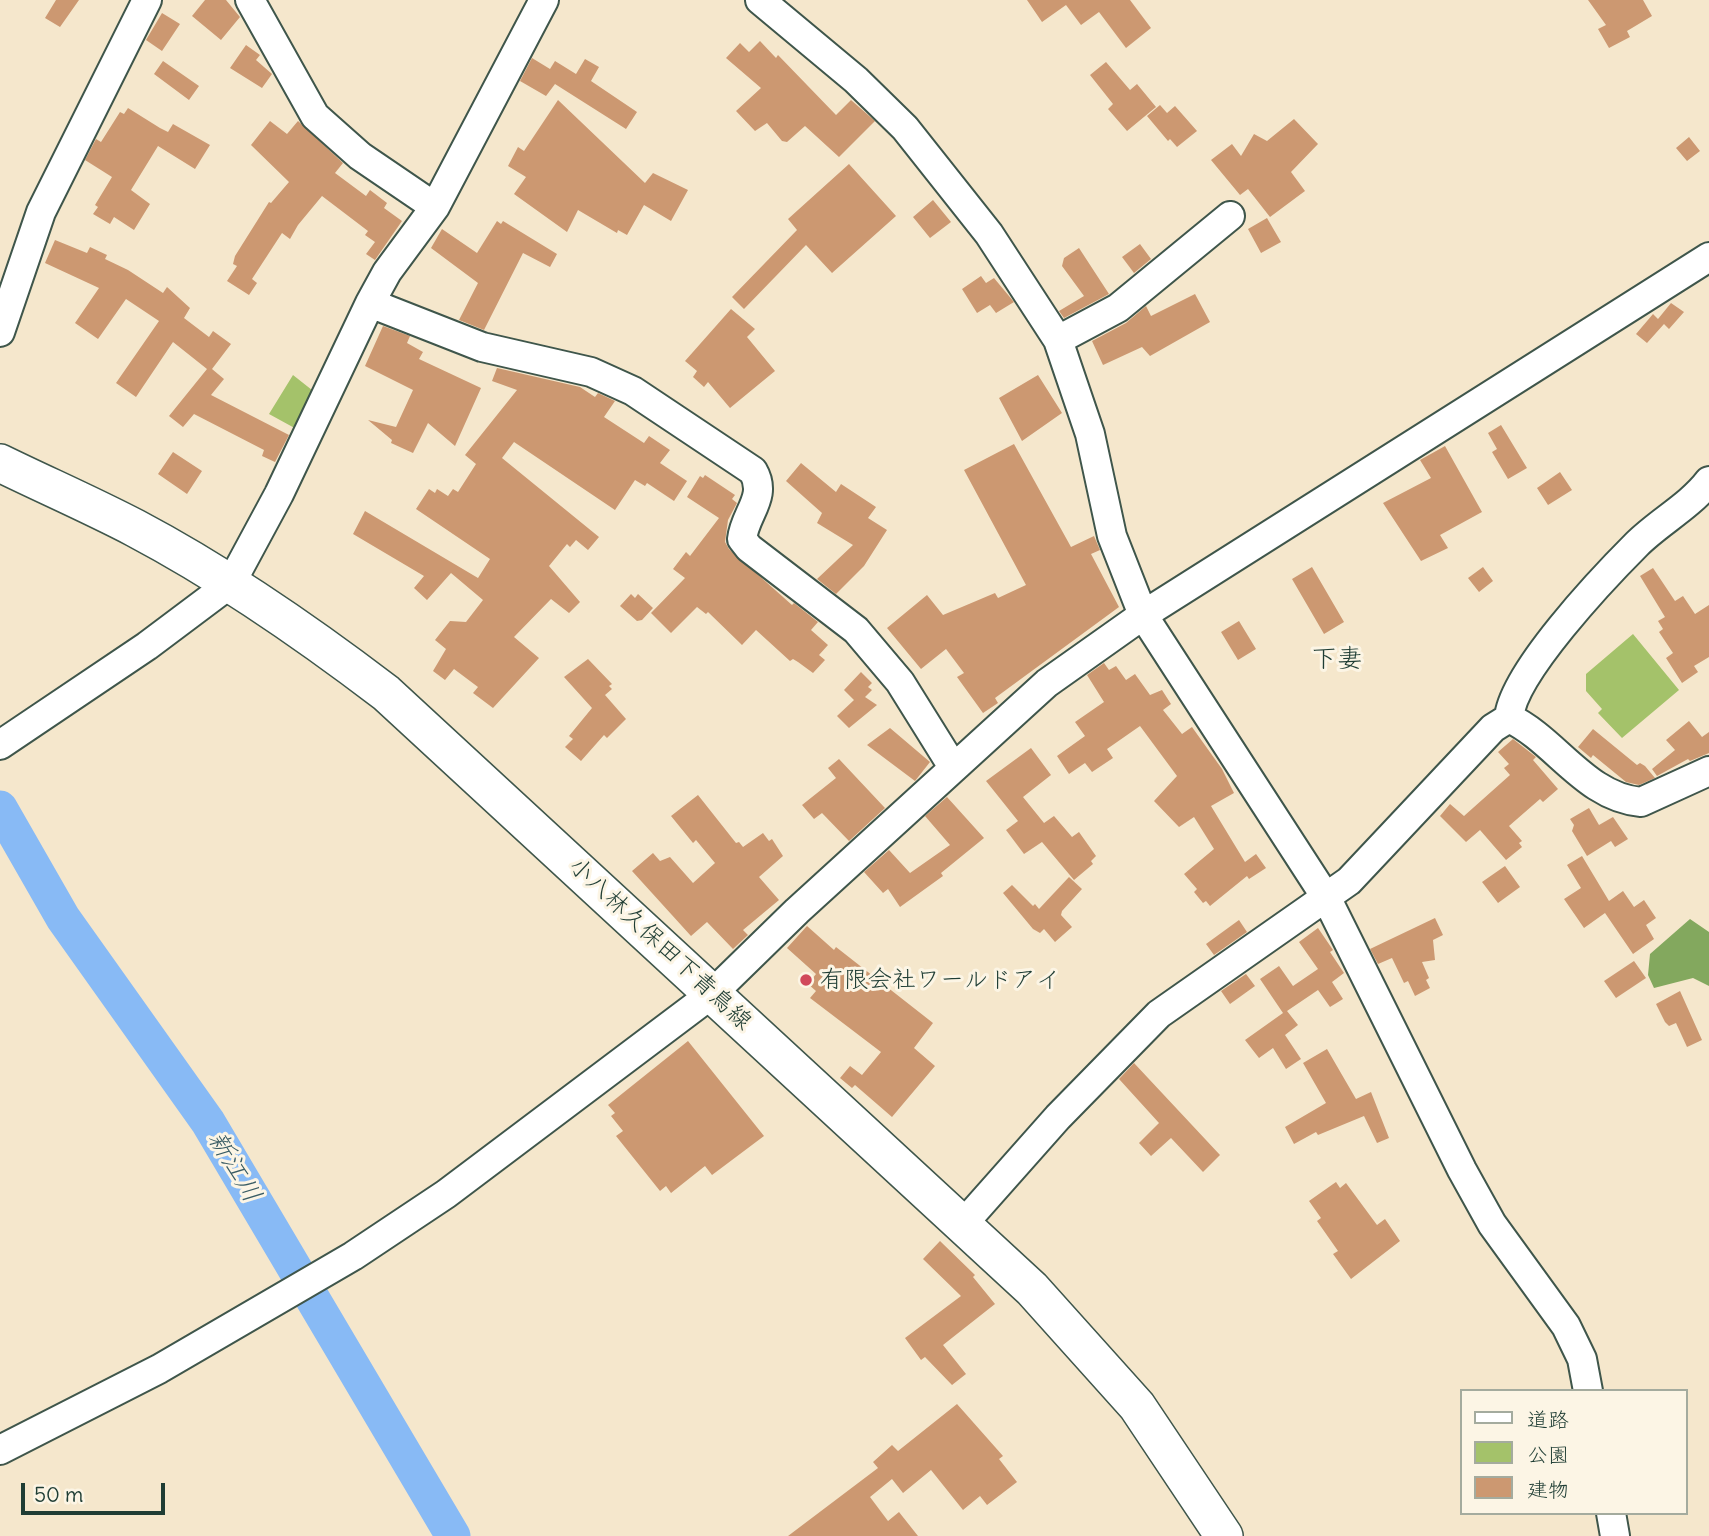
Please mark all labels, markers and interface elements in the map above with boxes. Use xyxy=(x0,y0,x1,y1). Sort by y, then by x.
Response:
district label: 下妻 xyxy=(1311,644,1363,676)
street label: 小八林久保田下青鳥線 xyxy=(562,852,758,1036)
place label: 有限会社ワールドアイ xyxy=(820,966,1060,994)
marker: 有限会社ワールドアイ xyxy=(798,972,814,988)
water label: 新江川 xyxy=(201,1126,267,1208)
legend xyxy=(1460,1389,1688,1515)
text: 道路 xyxy=(1527,1406,1569,1433)
text: 公園 xyxy=(1527,1441,1569,1468)
scale bar xyxy=(24,1470,168,1514)
text: 建物 xyxy=(1527,1476,1569,1503)
text: 50 m xyxy=(34,1481,83,1508)

